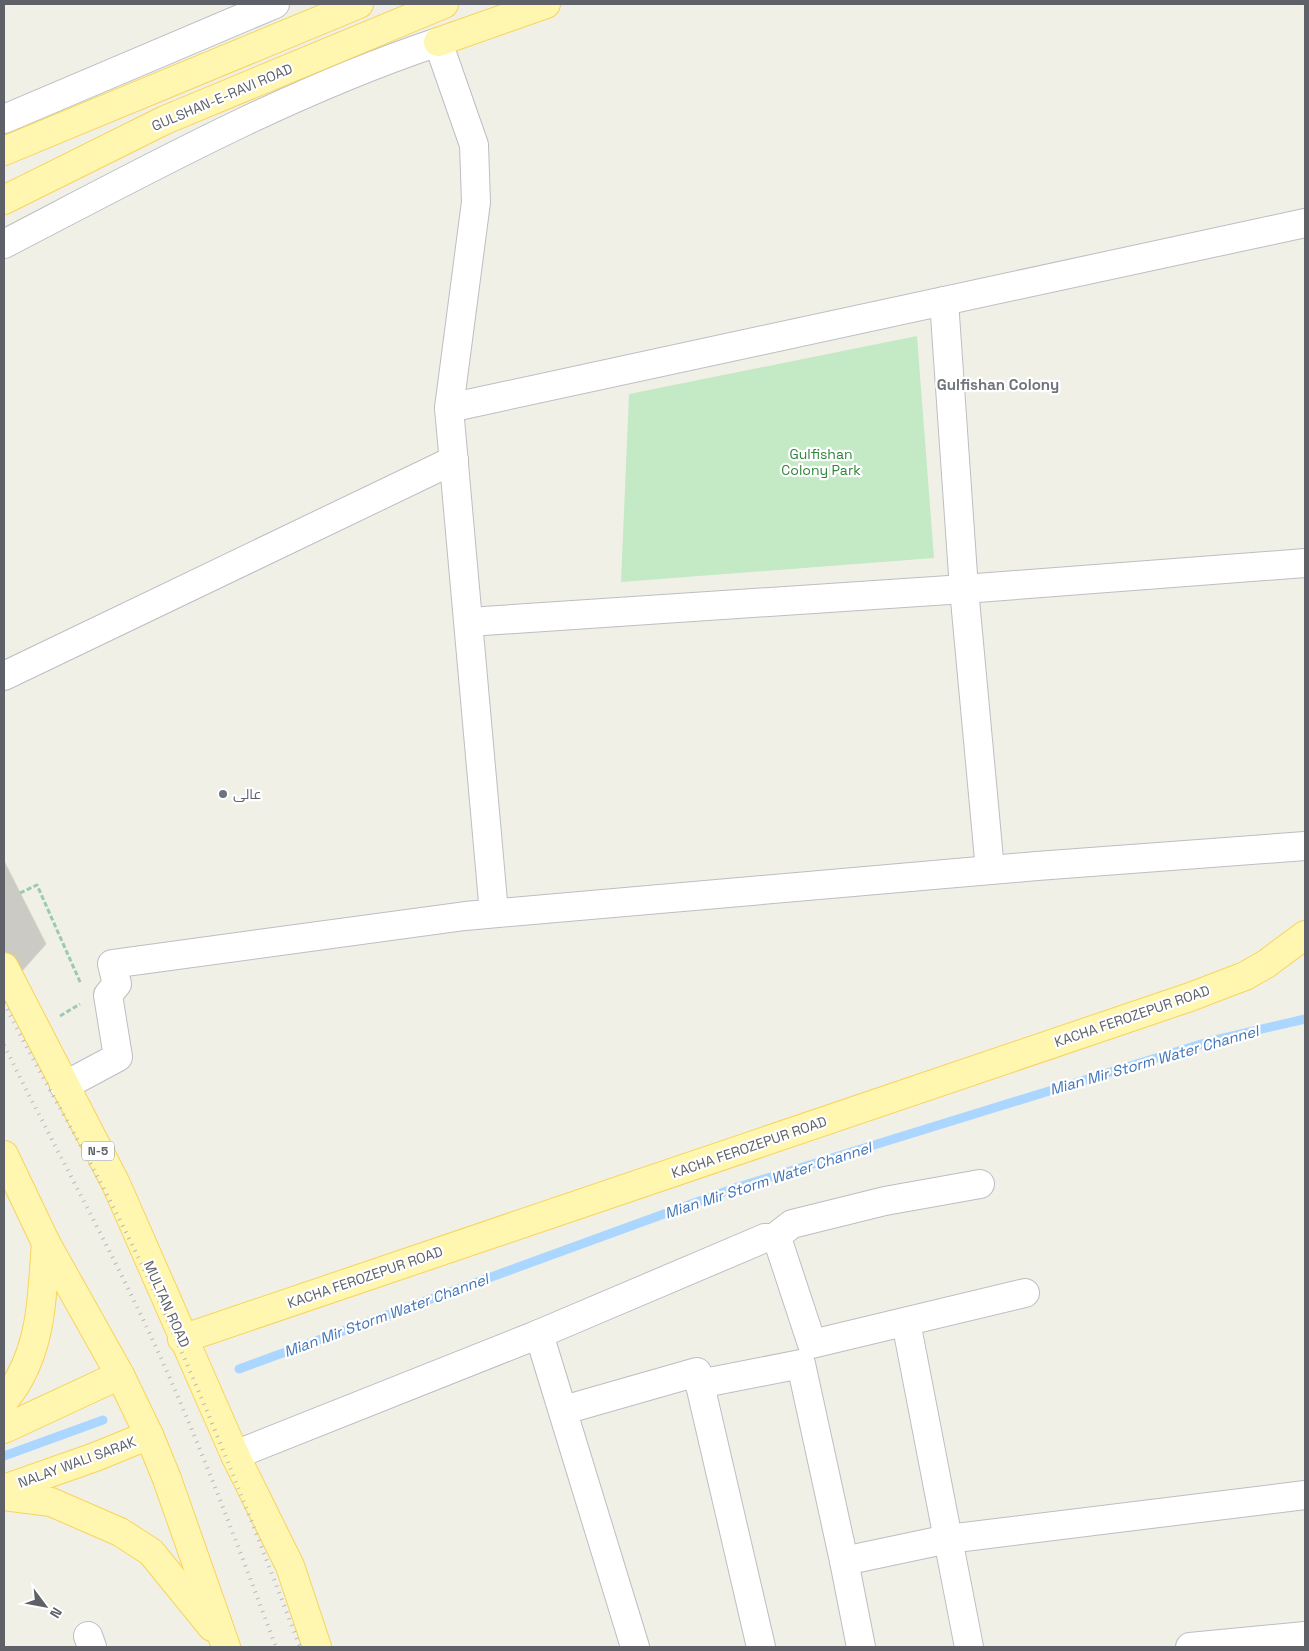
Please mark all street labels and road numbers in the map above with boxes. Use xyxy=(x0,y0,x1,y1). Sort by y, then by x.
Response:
street label: GULSHAN-E-RAVI ROAD xyxy=(149,59,295,135)
street label: KACHA FEROZEPUR ROAD xyxy=(1052,981,1212,1051)
street label: KACHA FEROZEPUR ROAD xyxy=(669,1112,829,1182)
road number: N-5 xyxy=(82,1142,114,1160)
street label: KACHA FEROZEPUR ROAD xyxy=(285,1242,445,1312)
street label: MULTAN ROAD xyxy=(140,1258,194,1350)
street label: NALAY WALI SARAK xyxy=(16,1432,139,1492)

